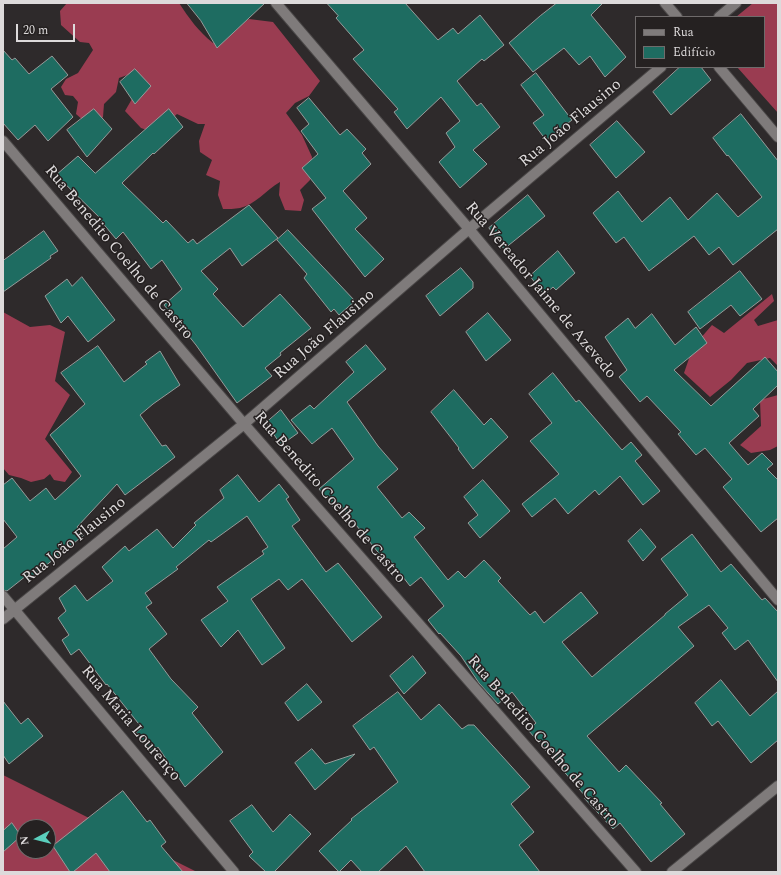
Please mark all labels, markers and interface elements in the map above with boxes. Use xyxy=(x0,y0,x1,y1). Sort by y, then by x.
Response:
scale bar xyxy=(18,16,77,42)
legend xyxy=(635,16,765,68)
text: 20 m xyxy=(23,21,48,40)
text: Rua xyxy=(673,23,694,42)
text: Edifício xyxy=(673,43,715,62)
street label: Rua João Flausino xyxy=(516,76,626,172)
street label: Rua Benedito Coelho de Castro xyxy=(39,162,197,344)
street label: Rua Vereador Jaime de Azevedo xyxy=(460,199,620,383)
street label: Rua João Flausino xyxy=(271,286,379,384)
street label: Rua Benedito Coelho de Castro xyxy=(249,408,409,588)
street label: Rua João Flausino xyxy=(19,493,131,589)
street label: Rua Benedito Coelho de Castro xyxy=(462,652,622,832)
street label: Rua Maria Lourenço xyxy=(76,662,184,786)
north arrow xyxy=(16,819,56,859)
text: N xyxy=(16,835,34,846)

